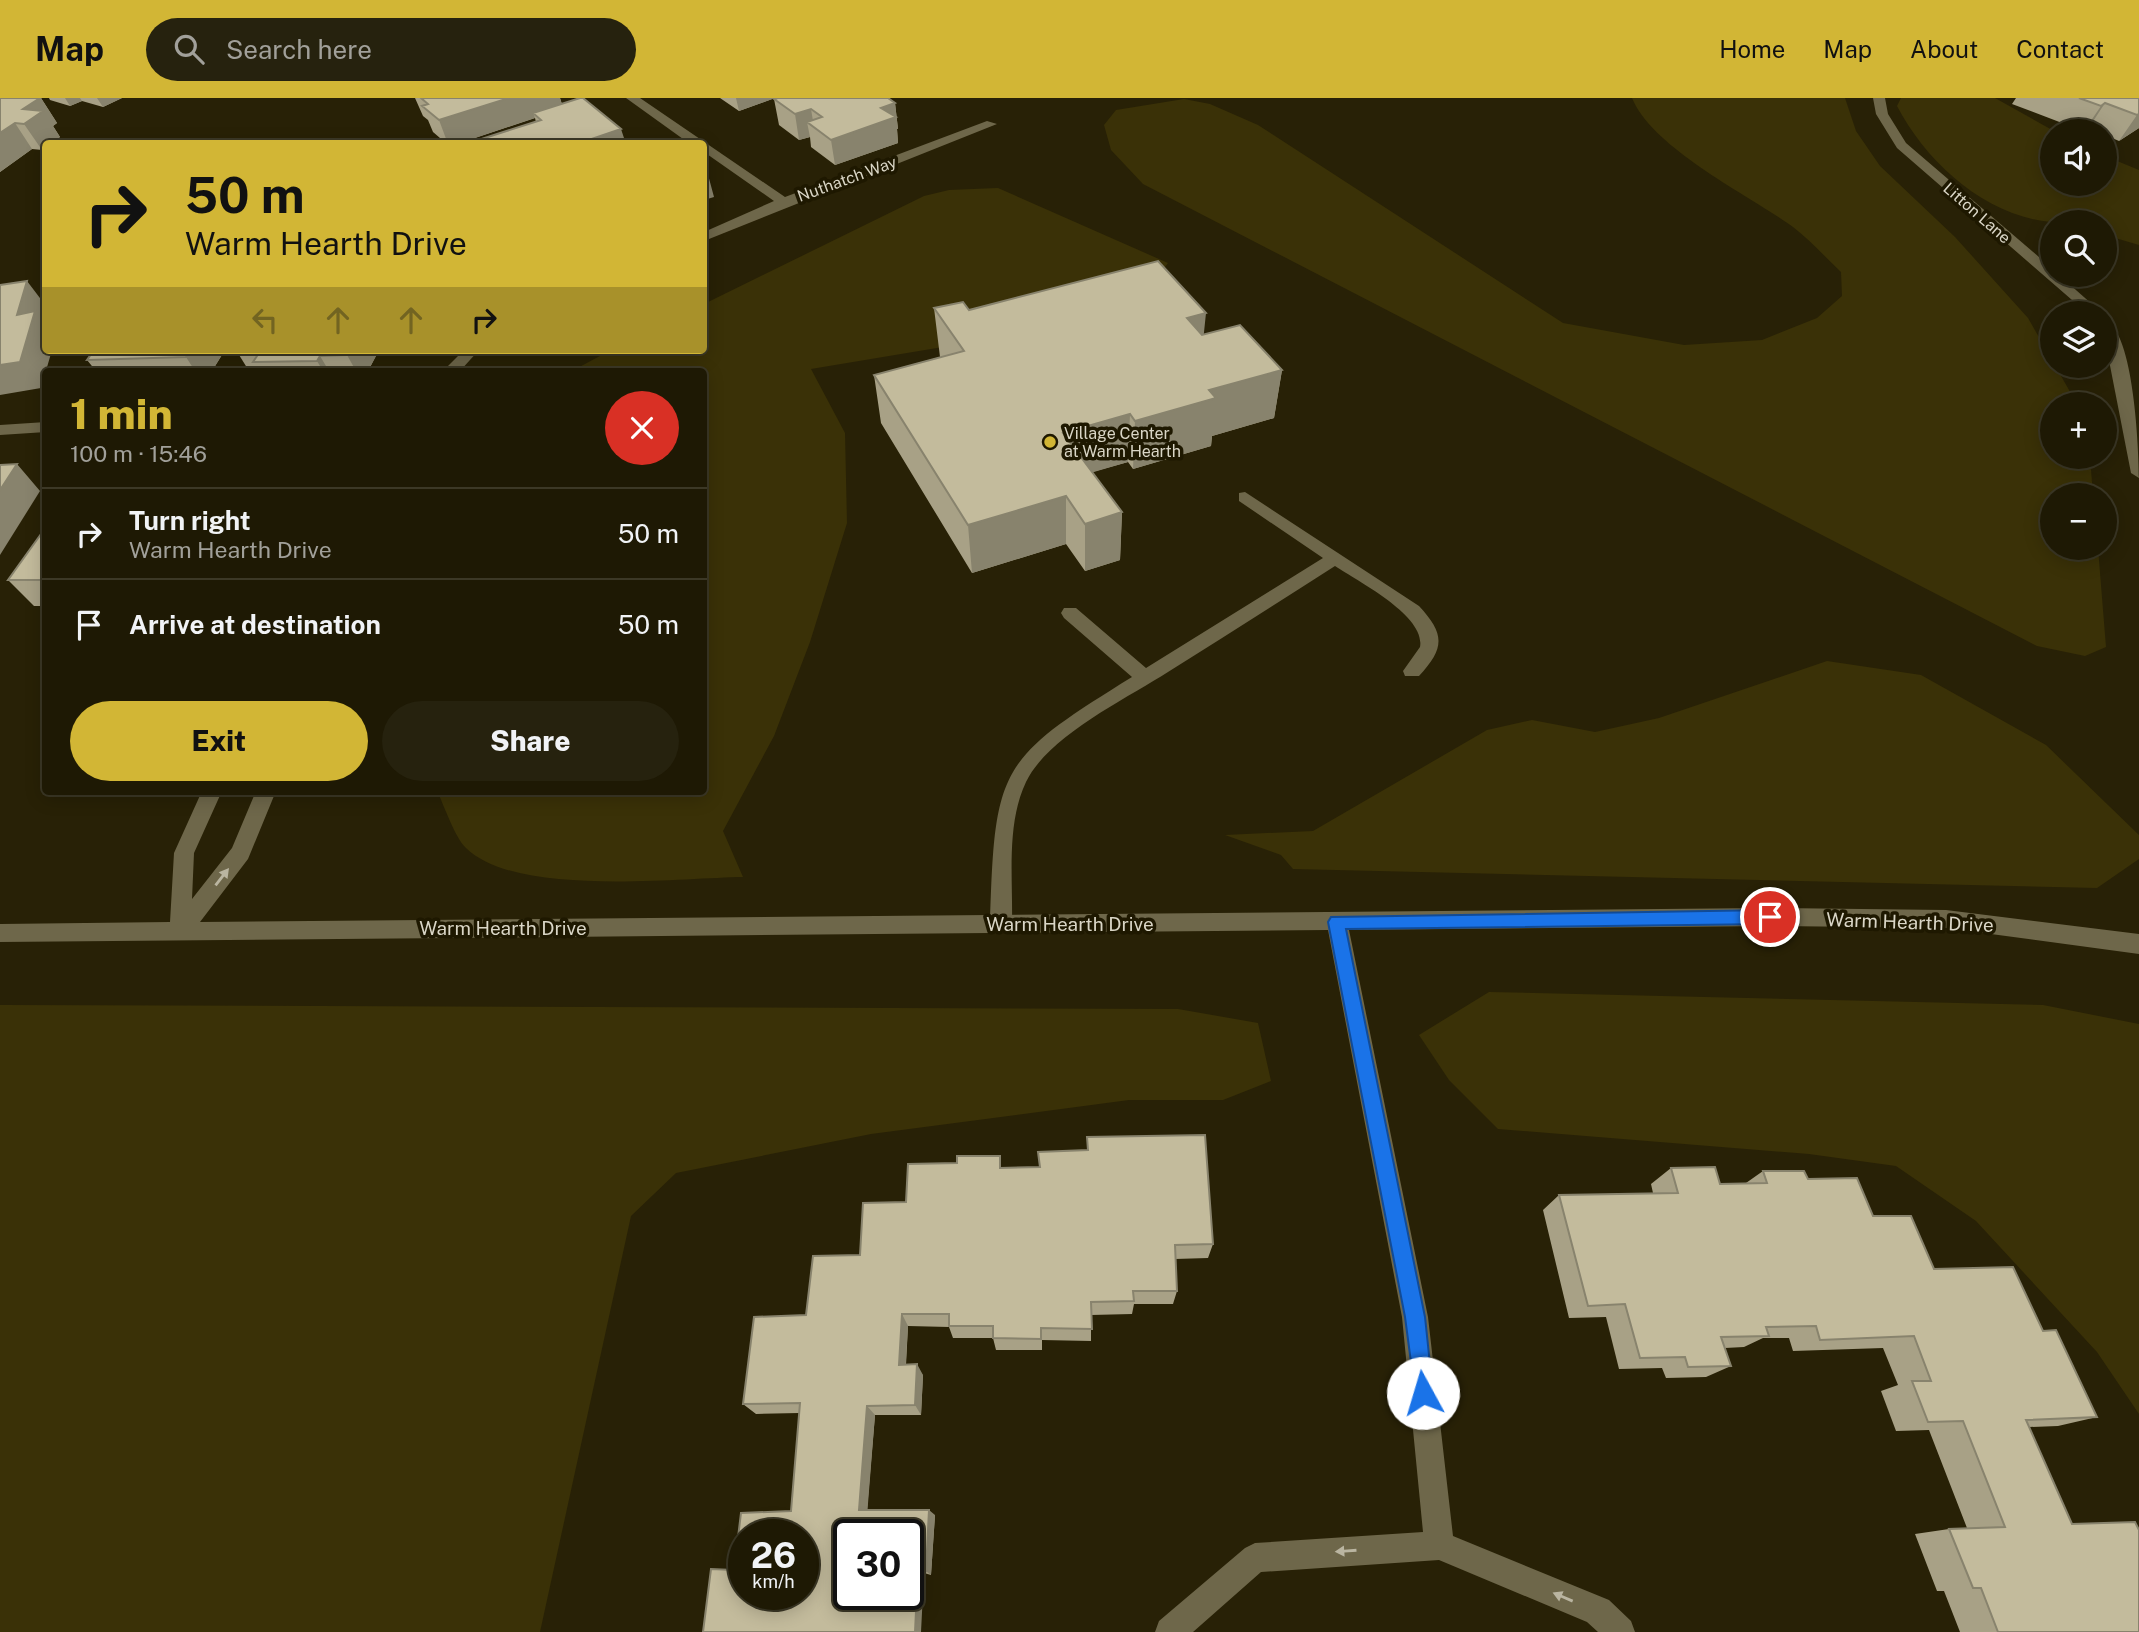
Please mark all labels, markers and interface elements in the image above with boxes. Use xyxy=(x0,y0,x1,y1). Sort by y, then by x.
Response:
search box xyxy=(146,18,636,81)
text: Map xyxy=(35,30,104,68)
icon: search xyxy=(170,30,208,68)
text: Search here xyxy=(226,34,372,65)
text: Home xyxy=(1719,35,1785,63)
text: Map xyxy=(1823,35,1872,63)
text: About xyxy=(1910,35,1978,63)
text: Contact xyxy=(2016,35,2104,63)
map controls xyxy=(2040,119,2117,560)
button: sound xyxy=(2040,119,2117,196)
street label: Nuthatch Way xyxy=(795,152,900,206)
text: 50 m xyxy=(185,166,305,224)
icon: right xyxy=(70,168,161,259)
street label: Litton Lane xyxy=(1939,179,2015,247)
button: search xyxy=(2040,210,2117,287)
text: Warm Hearth Drive xyxy=(185,225,467,262)
icon: left xyxy=(246,301,284,339)
icon: ahead xyxy=(319,301,357,339)
icon: ahead xyxy=(392,301,430,339)
icon: right xyxy=(465,301,503,339)
button: layers xyxy=(2040,301,2117,378)
text: 1 min xyxy=(70,389,173,438)
button: close xyxy=(605,391,679,465)
button: + xyxy=(2040,392,2117,469)
place label: Village Center at Warm Hearth xyxy=(1064,424,1181,461)
marker: Village Center at Warm Hearth xyxy=(1042,434,1058,450)
text: 100 m · 15:46 xyxy=(70,440,207,467)
button: − xyxy=(2040,483,2117,560)
text: Turn right xyxy=(129,505,251,536)
icon: right xyxy=(70,515,108,553)
text: 50 m xyxy=(618,518,679,549)
text: Warm Hearth Drive xyxy=(129,536,332,563)
icon: arrive xyxy=(70,606,108,644)
text: Arrive at destination xyxy=(129,609,381,640)
text: 50 m xyxy=(618,609,679,640)
button: Exit xyxy=(70,701,368,781)
button: Share xyxy=(382,701,679,781)
one-way arrow xyxy=(214,868,228,886)
pin xyxy=(1740,887,1800,947)
icon: arrive xyxy=(1751,898,1789,936)
street label: Warm Hearth Drive xyxy=(1826,908,1994,936)
street label: Warm Hearth Drive xyxy=(986,913,1154,935)
street label: Warm Hearth Drive xyxy=(419,917,587,939)
position arrow xyxy=(1386,1356,1460,1430)
speed limit sign: 30 xyxy=(833,1519,924,1610)
text: 26 xyxy=(751,1535,796,1576)
one-way arrow xyxy=(1335,1546,1357,1557)
text: km/h xyxy=(752,1571,795,1592)
one-way arrow xyxy=(1552,1591,1573,1602)

